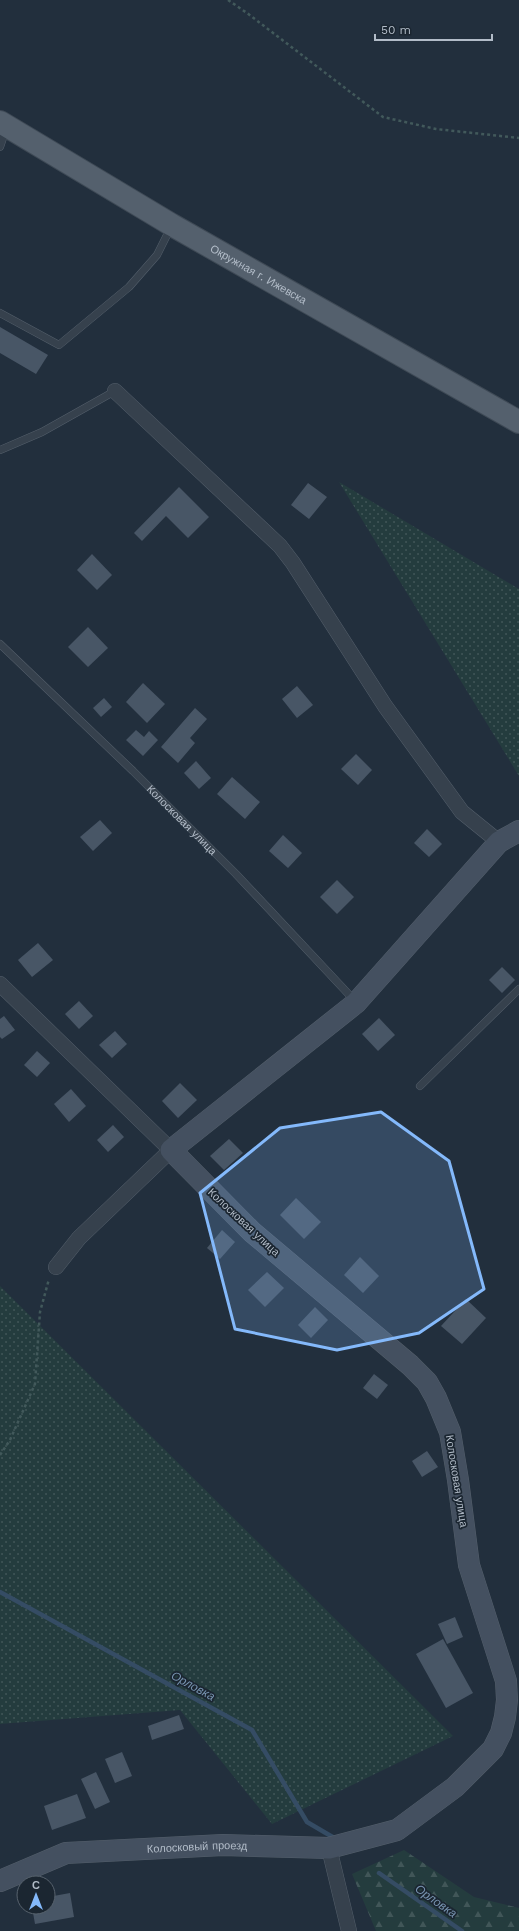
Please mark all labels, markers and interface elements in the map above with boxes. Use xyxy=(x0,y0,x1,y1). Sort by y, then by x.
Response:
scale bar xyxy=(375,16,492,42)
text: 50 m xyxy=(381,23,411,37)
street label: Окружная г. Ижевска xyxy=(208,242,310,308)
street label: Колосковая улица xyxy=(144,783,220,858)
street label: Колосковая улица xyxy=(205,1186,283,1260)
street label: Колосковая улица xyxy=(443,1434,470,1529)
water label: Орловка xyxy=(169,1668,218,1704)
street label: Колосковый проезд xyxy=(147,1839,248,1856)
north arrow xyxy=(16,1875,56,1915)
text: С xyxy=(32,1879,40,1892)
water label: Орловка xyxy=(412,1882,460,1921)

